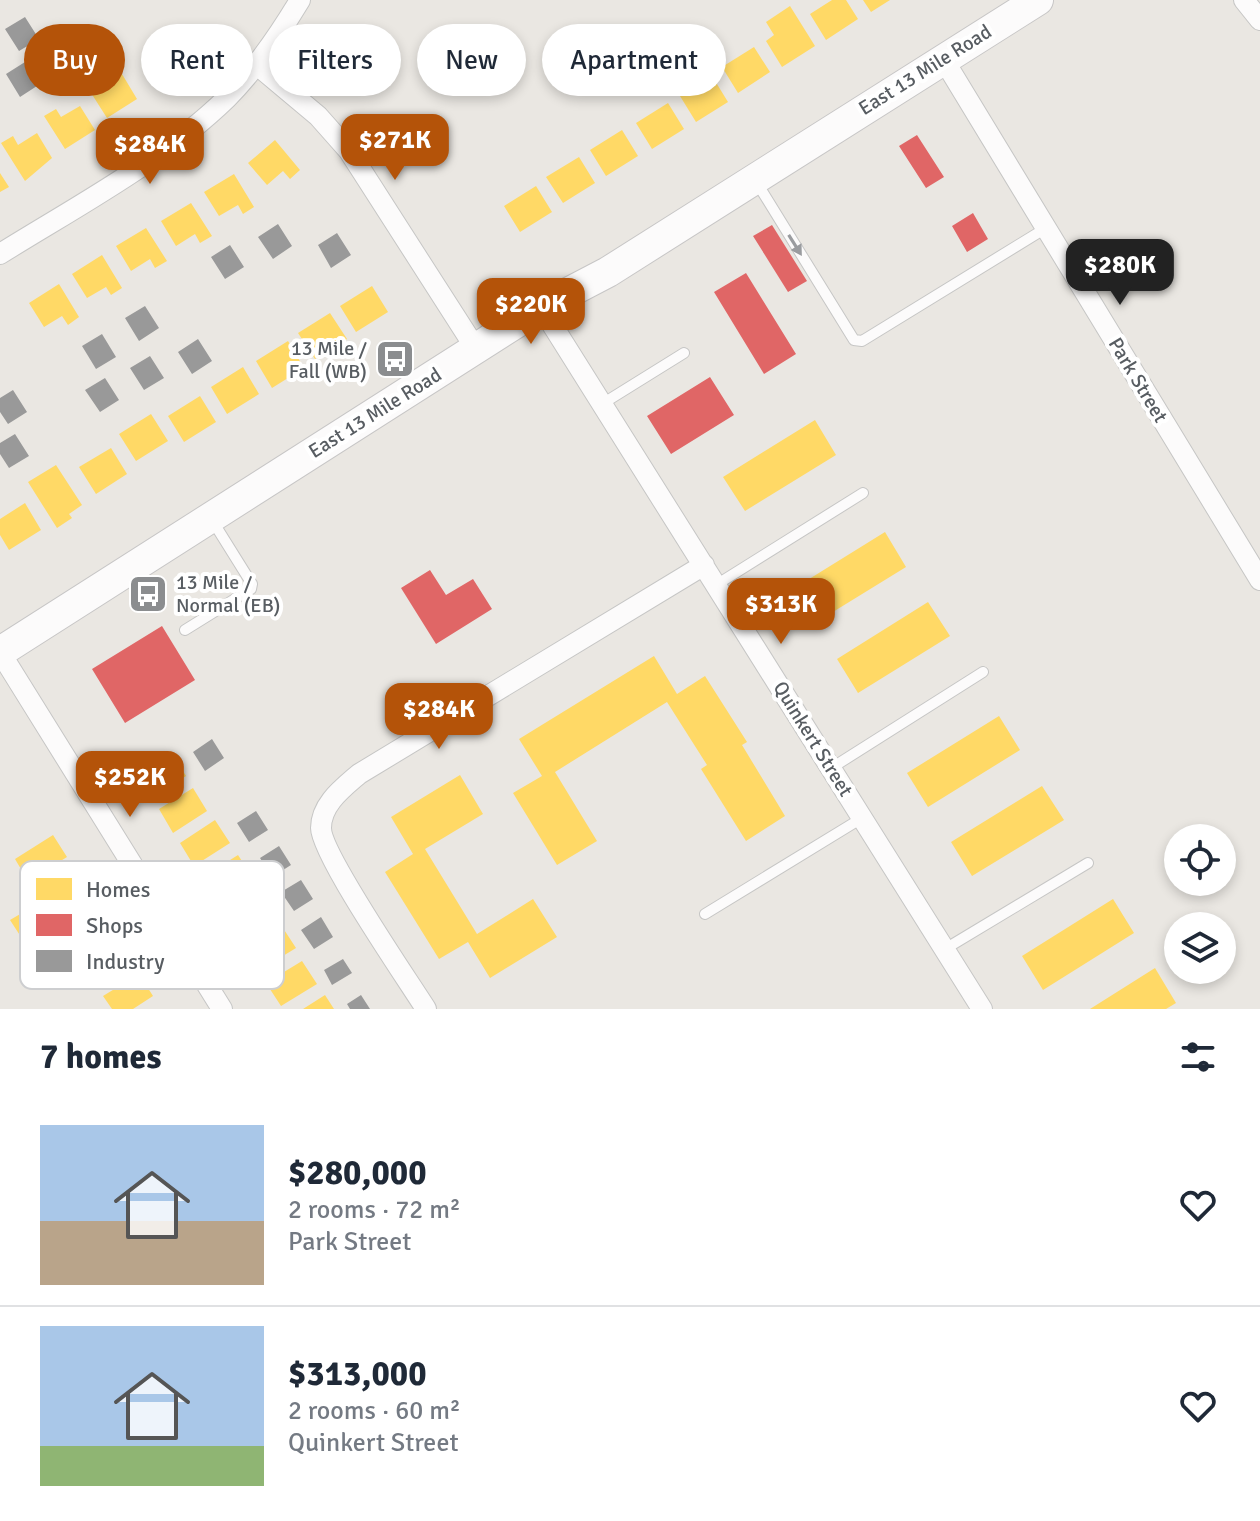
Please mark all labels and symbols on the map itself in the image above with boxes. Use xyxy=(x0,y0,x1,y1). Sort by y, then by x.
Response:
street label: East 13 Mile Road xyxy=(854,19,996,121)
pin: $271K xyxy=(339,114,451,182)
pin: $284K xyxy=(94,118,206,186)
one-way arrow xyxy=(787,234,802,255)
pin: $280K xyxy=(1064,239,1176,307)
pin: $220K xyxy=(475,278,587,346)
street label: Park Street xyxy=(1103,333,1173,427)
place label: 13 Mile / Fall (WB) xyxy=(289,336,368,384)
bus stop icon: 13 Mile / Fall (WB) xyxy=(374,338,416,380)
street label: East 13 Mile Road xyxy=(304,362,446,464)
place label: 13 Mile / Normal (EB) xyxy=(176,570,280,618)
bus stop icon: 13 Mile / Normal (EB) xyxy=(127,573,169,615)
pin: $313K xyxy=(725,578,837,646)
street label: Quinkert Street xyxy=(768,677,858,801)
pin: $284K xyxy=(383,683,495,751)
pin: $252K xyxy=(74,751,186,819)
legend xyxy=(20,861,284,989)
text: Homes xyxy=(86,876,150,903)
text: Shops xyxy=(86,912,143,939)
text: Industry xyxy=(86,948,165,975)

